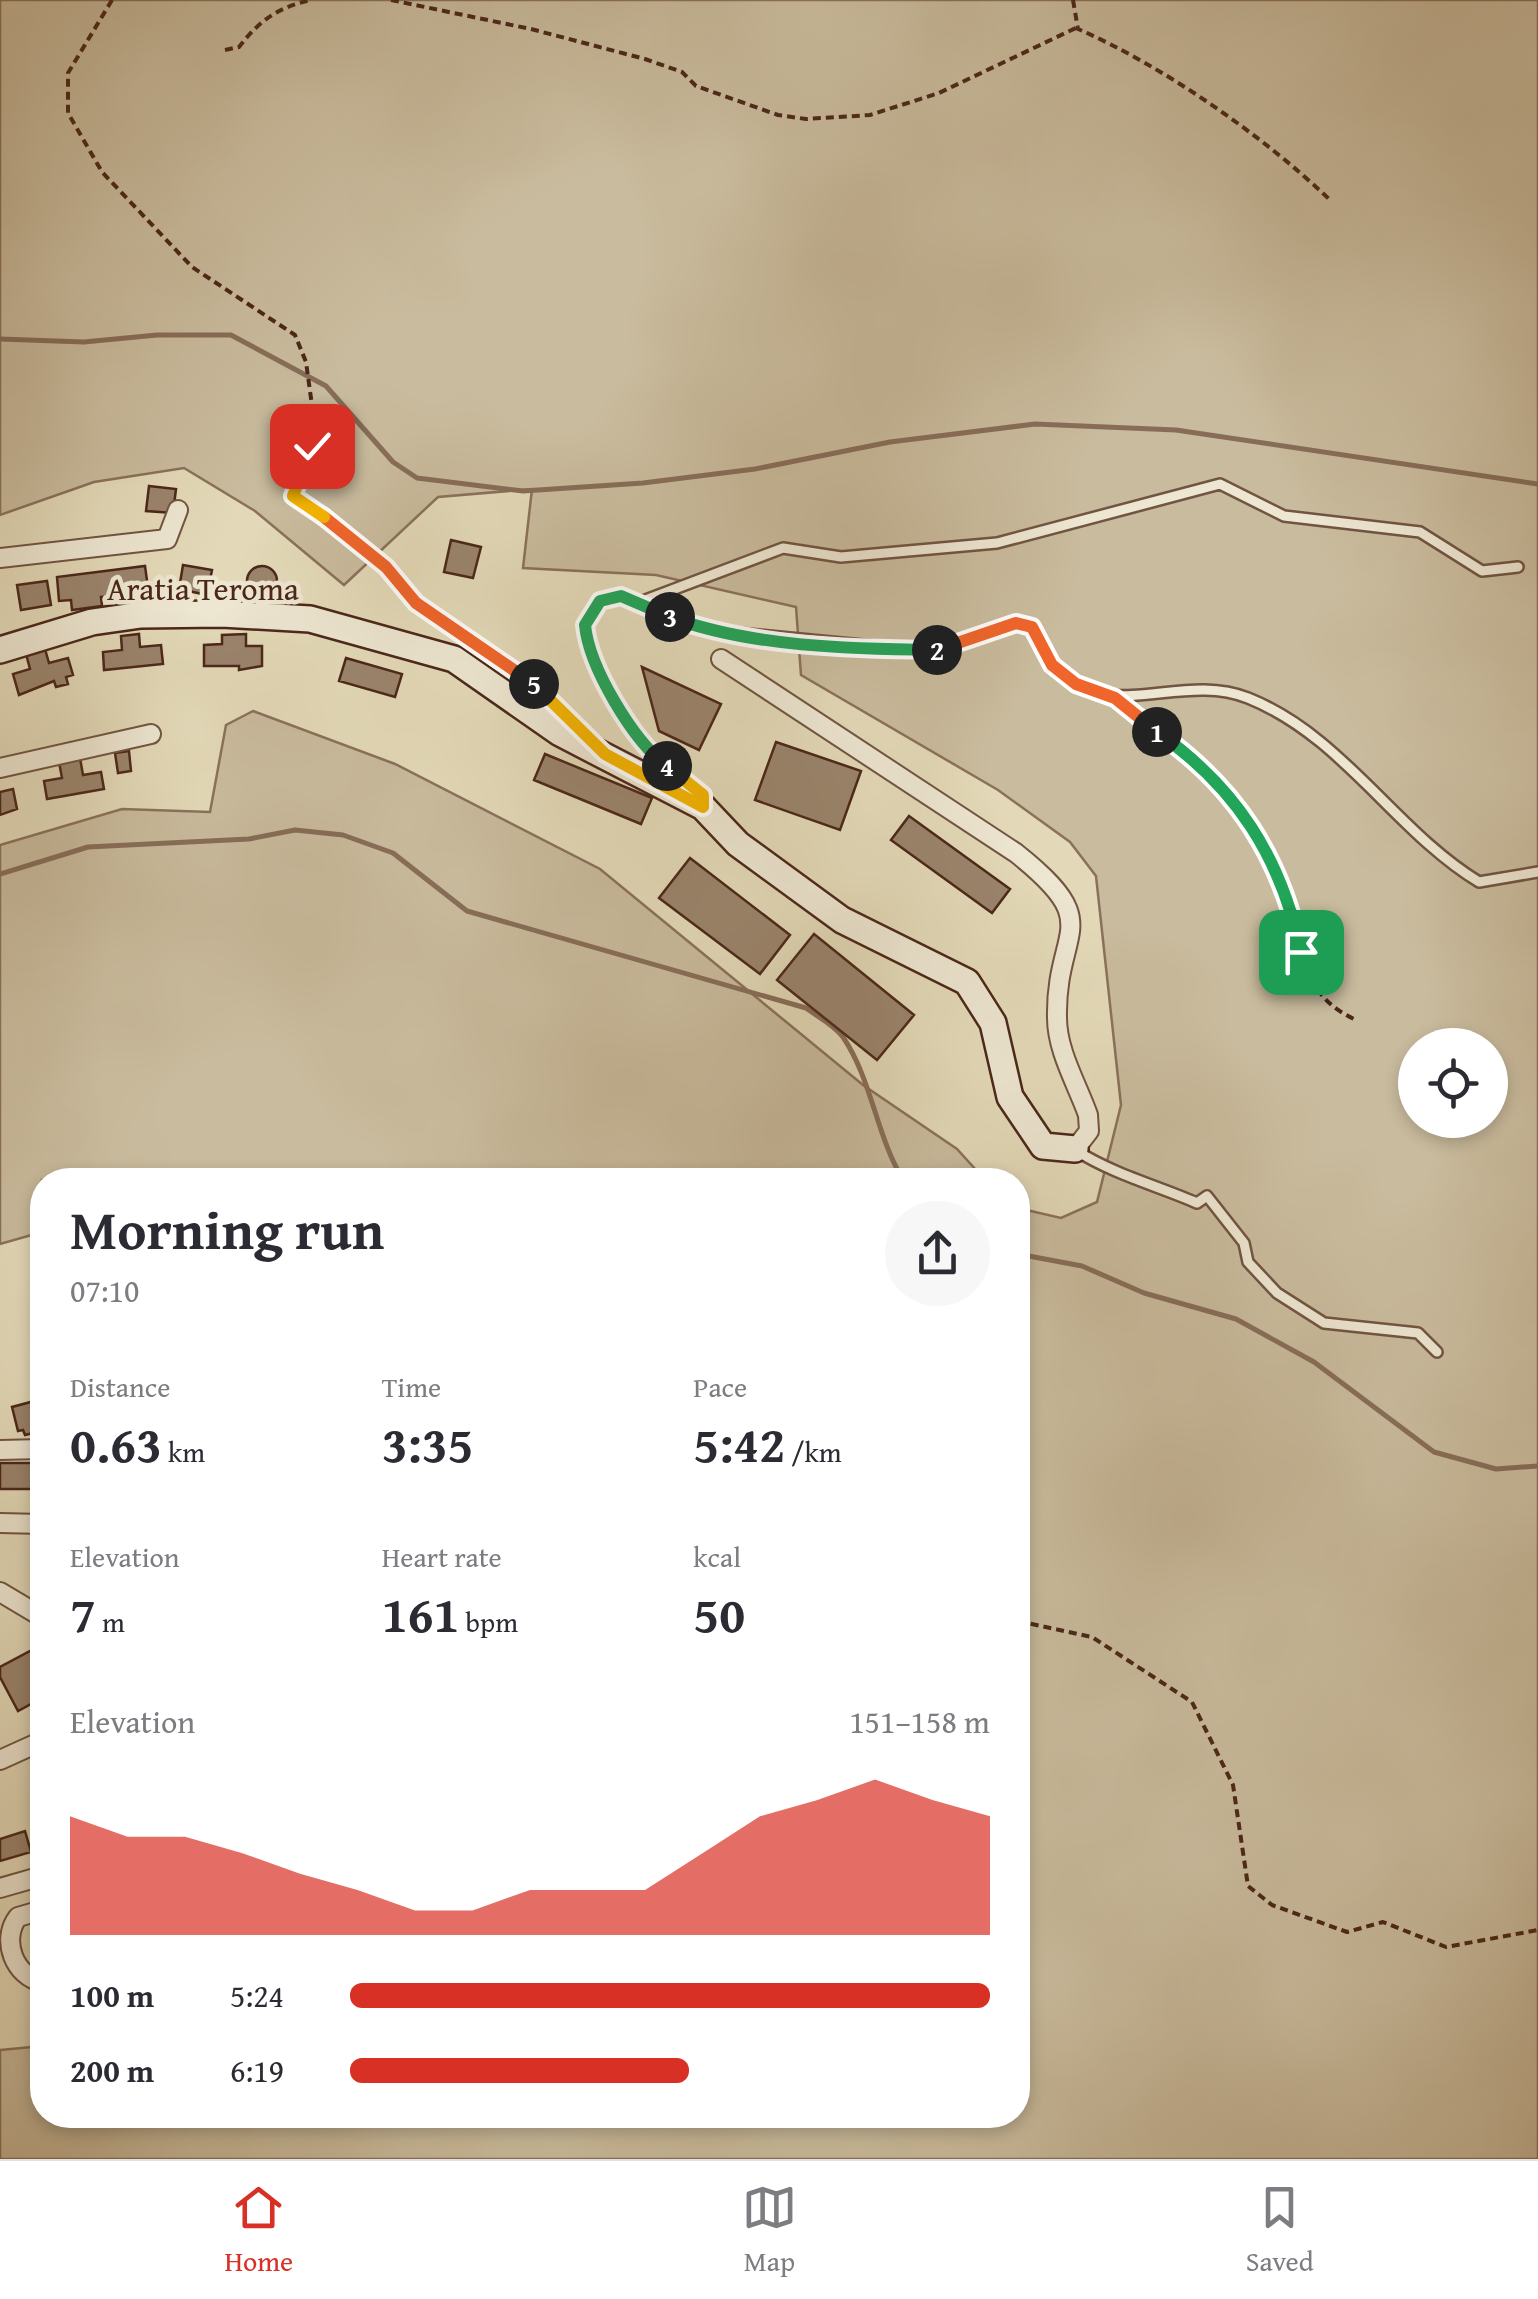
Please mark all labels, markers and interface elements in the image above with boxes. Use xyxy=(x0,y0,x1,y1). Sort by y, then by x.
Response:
pin xyxy=(270,404,355,489)
icon: check xyxy=(285,419,340,474)
street label: Aratia Teroma xyxy=(107,565,299,612)
pin: 3 xyxy=(645,592,695,642)
text: 3 xyxy=(663,596,677,637)
pin: 2 xyxy=(912,625,962,675)
text: 2 xyxy=(930,629,944,670)
pin: 5 xyxy=(509,659,559,709)
text: 5 xyxy=(527,663,541,704)
pin: 1 xyxy=(1132,707,1182,757)
text: 1 xyxy=(1150,711,1164,752)
pin: 4 xyxy=(642,741,692,791)
text: 4 xyxy=(660,745,674,786)
pin xyxy=(1259,910,1344,995)
icon: arrive xyxy=(1274,925,1329,980)
map controls xyxy=(1398,1028,1508,1138)
button: locate xyxy=(1398,1028,1508,1138)
text: Morning run xyxy=(70,1189,384,1269)
button: share xyxy=(885,1201,990,1306)
text: 07:10 xyxy=(70,1267,139,1314)
text: Distance xyxy=(70,1366,170,1407)
text: Time xyxy=(382,1366,441,1407)
text: Pace xyxy=(693,1366,747,1407)
text: 0.63 xyxy=(70,1407,162,1480)
text: 3:35 xyxy=(382,1407,474,1480)
text: 5:42 xyxy=(693,1407,785,1480)
text: km xyxy=(162,1431,205,1472)
text: /km xyxy=(785,1431,842,1472)
text: Elevation xyxy=(70,1536,180,1577)
text: Heart rate xyxy=(382,1536,502,1577)
text: kcal xyxy=(693,1536,741,1577)
text: 7 xyxy=(70,1577,96,1650)
text: 161 xyxy=(382,1577,459,1650)
text: 50 xyxy=(693,1577,745,1650)
text: m xyxy=(96,1601,125,1642)
text: bpm xyxy=(459,1601,518,1642)
text: Elevation xyxy=(70,1698,195,1745)
text: 151–158 m xyxy=(849,1698,990,1745)
text: 100 m xyxy=(70,1972,154,2019)
text: 5:24 xyxy=(230,1972,284,2019)
text: 200 m xyxy=(70,2047,154,2094)
text: 6:19 xyxy=(230,2047,284,2094)
tab: Home xyxy=(224,2180,293,2281)
tab: Map xyxy=(742,2180,797,2281)
tab: Saved xyxy=(1246,2180,1314,2281)

